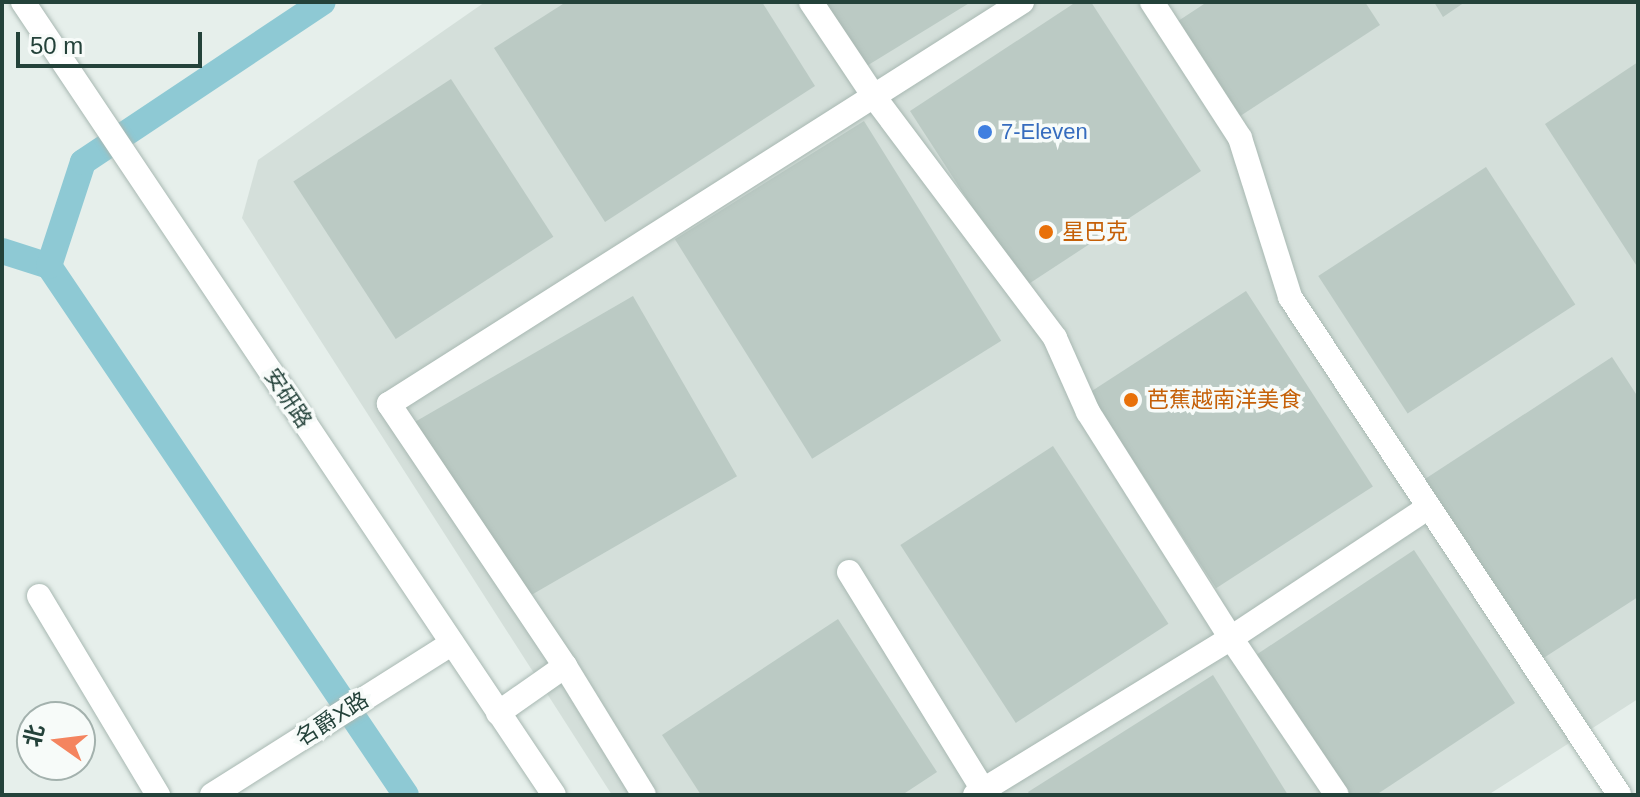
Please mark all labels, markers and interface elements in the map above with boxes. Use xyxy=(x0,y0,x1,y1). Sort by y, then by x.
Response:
scale bar xyxy=(20,16,206,66)
text: 50 m xyxy=(30,32,83,59)
place label: 7-Eleven xyxy=(1001,119,1088,145)
marker: 7-Eleven xyxy=(976,123,994,141)
place label: 星巴克 xyxy=(1062,219,1128,245)
marker: 星巴克 xyxy=(1037,223,1055,241)
street label: 安研路 xyxy=(259,363,317,433)
place label: 芭蕉越南洋美食 xyxy=(1147,387,1301,413)
marker: 芭蕉越南洋美食 xyxy=(1122,391,1140,409)
street label: 名爵X路 xyxy=(291,686,373,752)
north arrow xyxy=(16,701,96,781)
text: 北 xyxy=(19,722,49,749)

